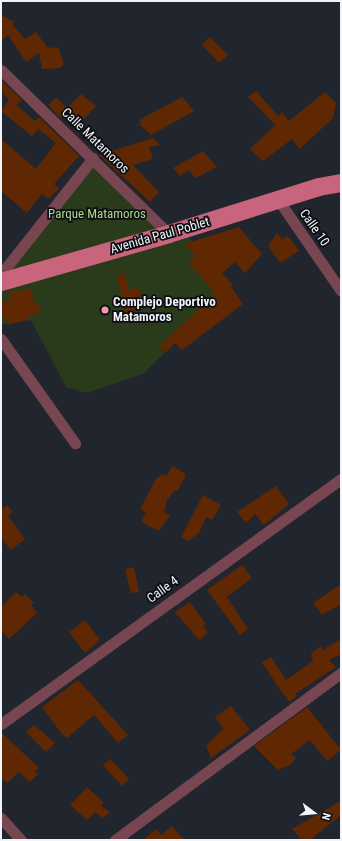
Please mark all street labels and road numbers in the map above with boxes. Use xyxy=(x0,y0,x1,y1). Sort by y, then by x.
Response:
street label: Calle Matamoros xyxy=(58,105,132,177)
street label: Calle 10 xyxy=(296,207,332,249)
street label: Avenida Paul Poblet xyxy=(109,214,211,258)
street label: Calle 4 xyxy=(144,573,182,607)

